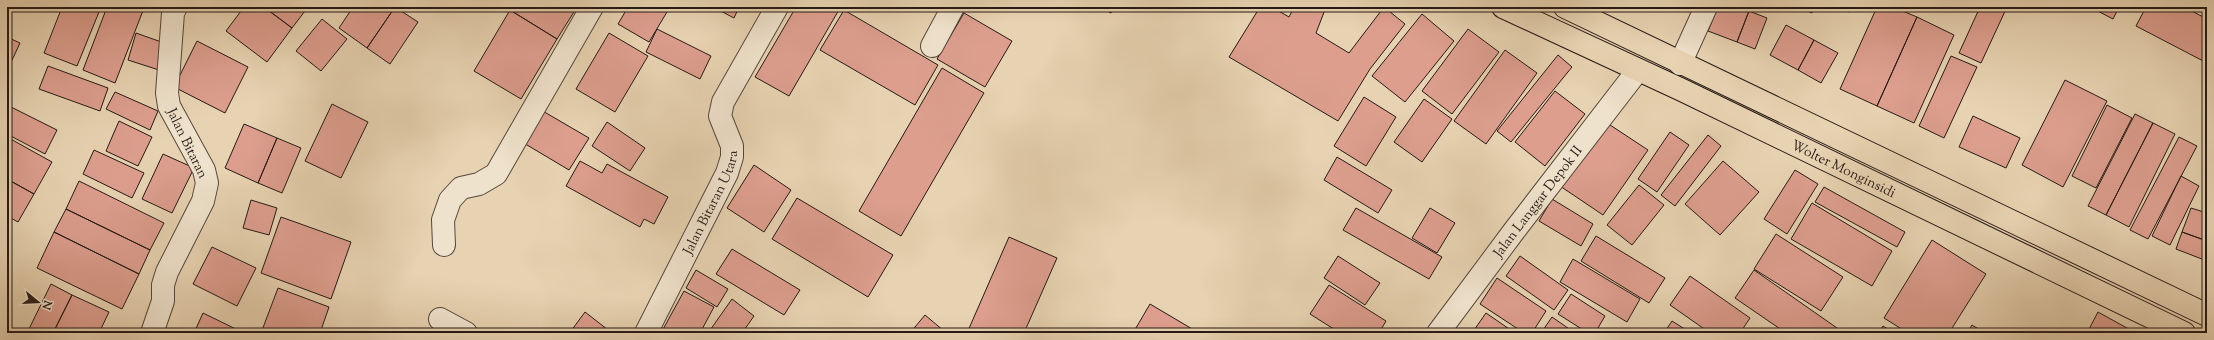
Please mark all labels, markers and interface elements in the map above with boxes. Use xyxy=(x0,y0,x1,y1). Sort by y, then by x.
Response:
street label: Jalan Bitaran xyxy=(160,104,212,182)
street label: Wolter Monginsidi xyxy=(1787,136,1899,204)
street label: Jalan Langgar Depok II xyxy=(1489,142,1588,263)
street label: Jalan Bitaran Utara xyxy=(679,150,744,260)
north arrow xyxy=(18,282,58,322)
text: N xyxy=(38,297,56,312)

